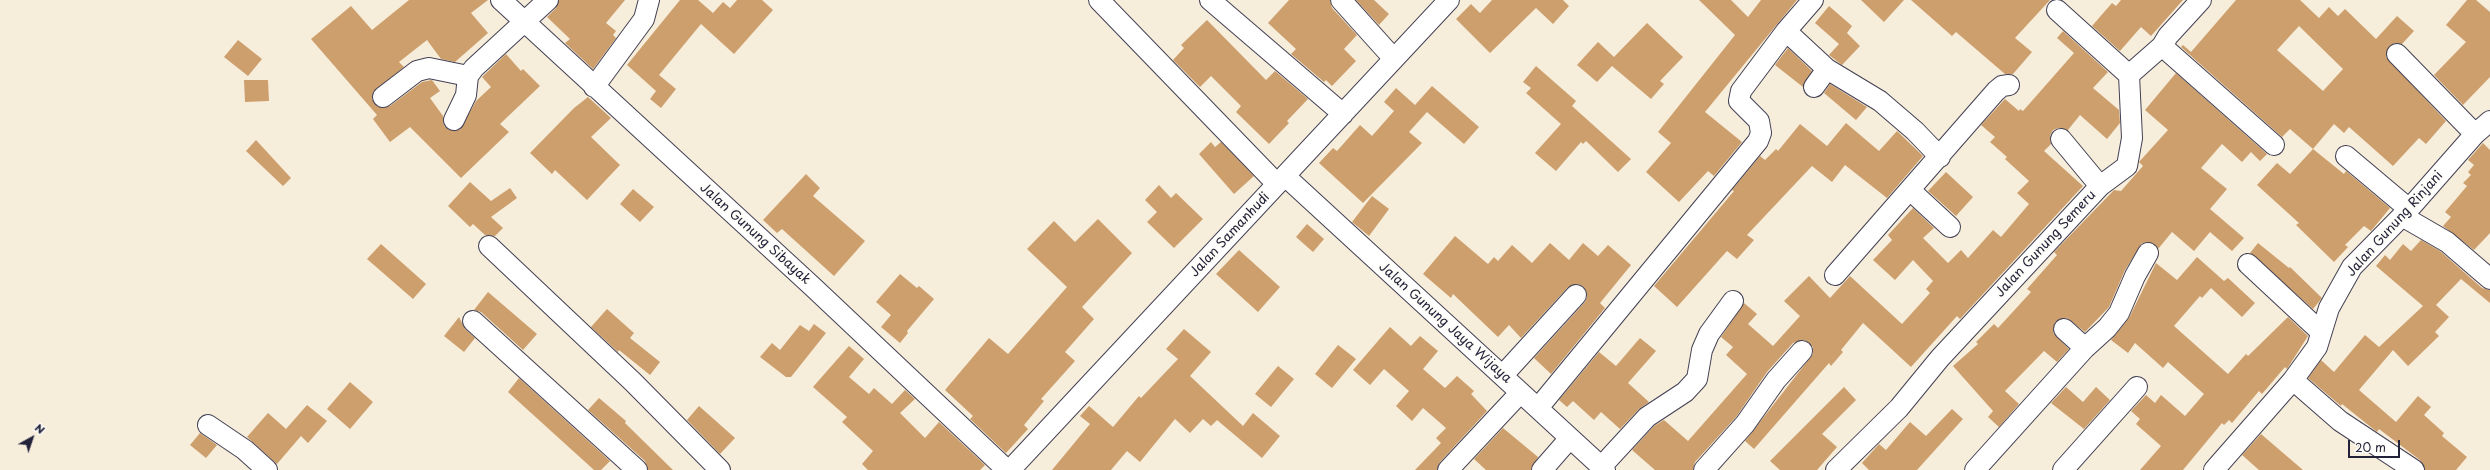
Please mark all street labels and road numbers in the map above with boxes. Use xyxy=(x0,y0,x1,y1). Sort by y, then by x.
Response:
street label: Jalan Gunung Rinjani xyxy=(2344,168,2446,280)
street label: Jalan Gunung Sibayak xyxy=(696,180,814,288)
street label: Jalan Gunung Semeru xyxy=(1993,187,2099,301)
street label: Jalan Samanhudi xyxy=(1187,190,1273,280)
street label: Jalan Gunung Jaya Wijaya xyxy=(1376,259,1514,387)

